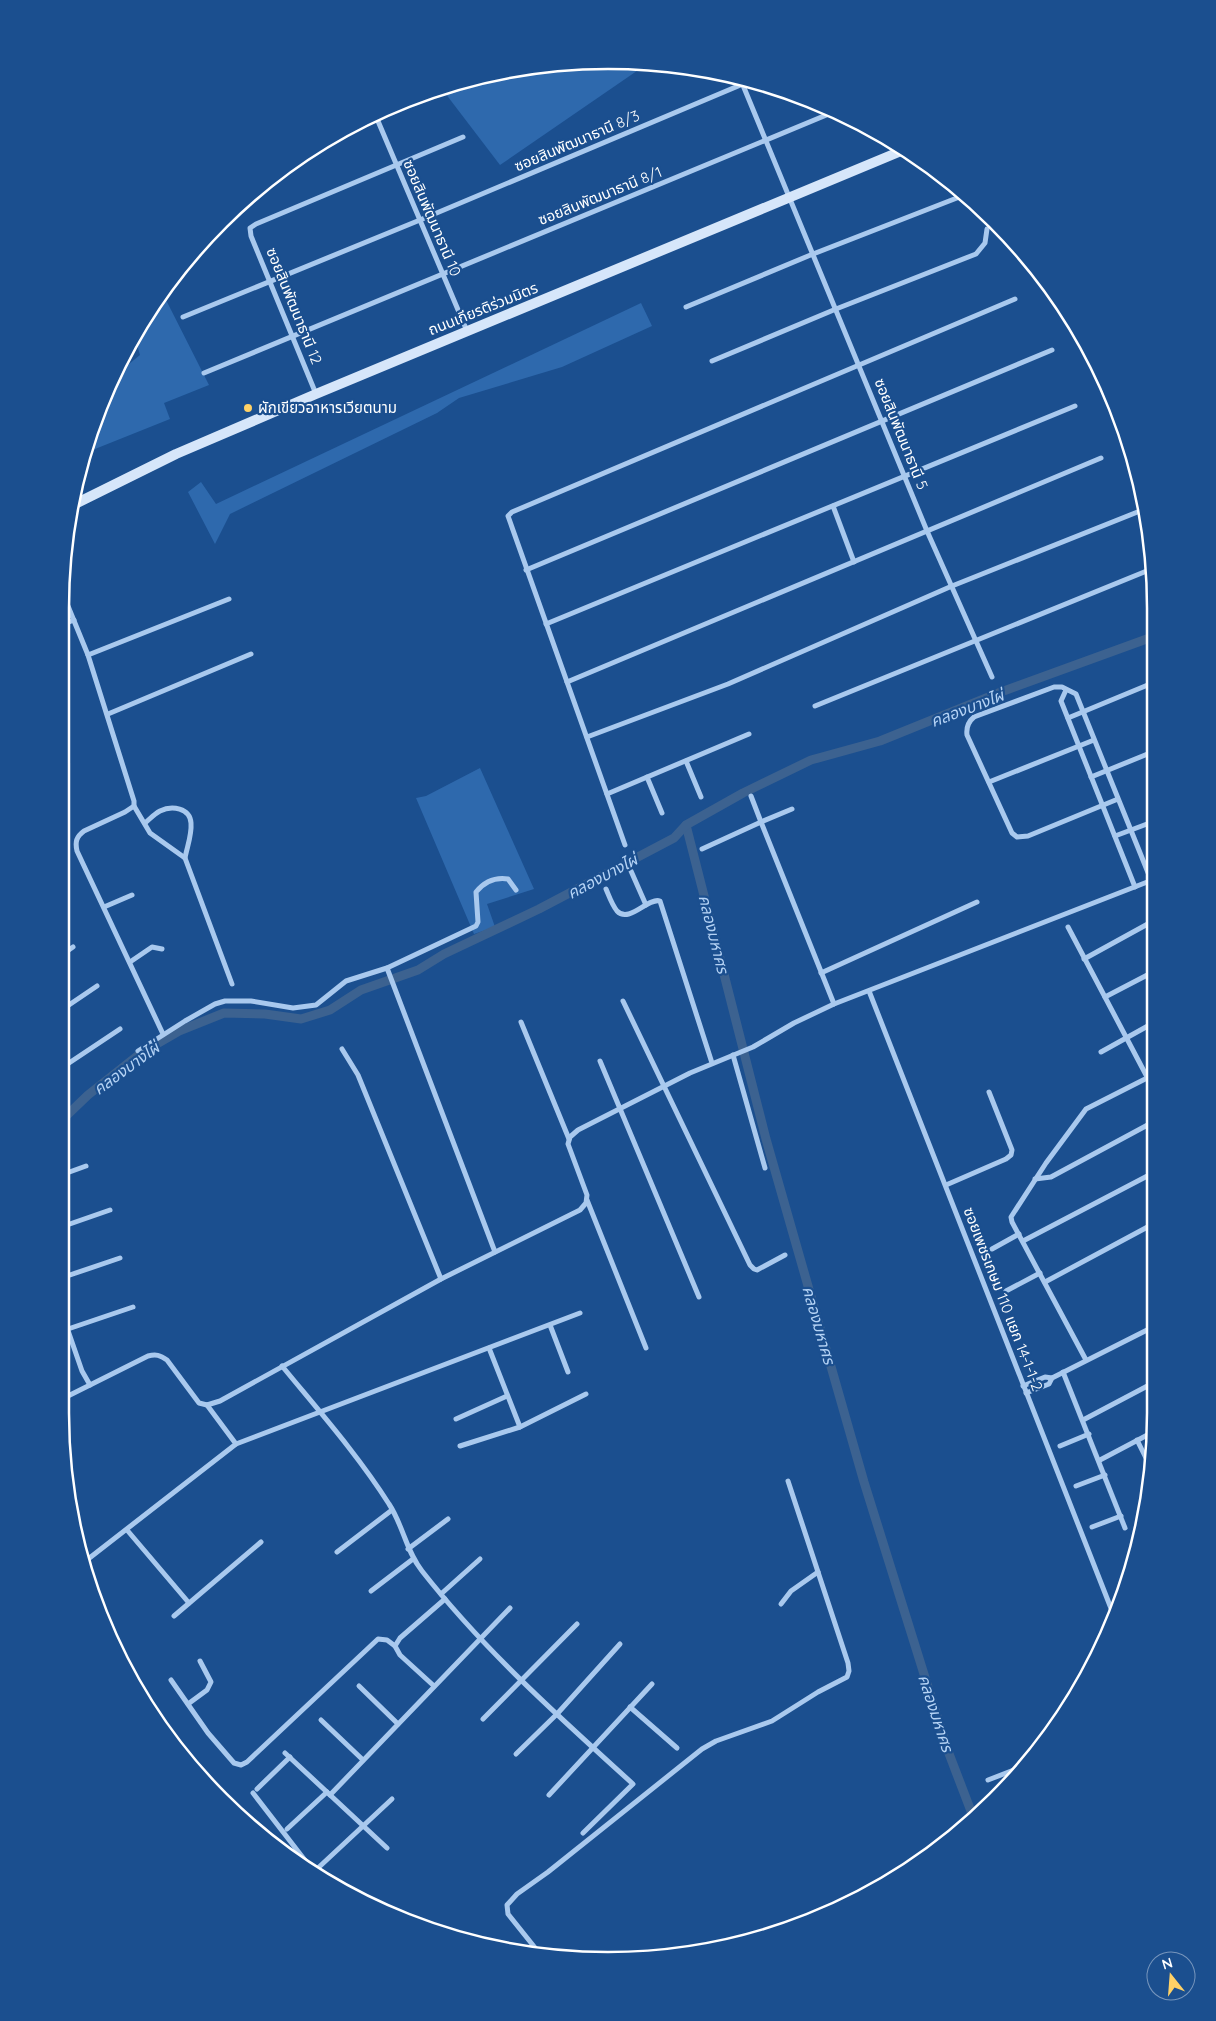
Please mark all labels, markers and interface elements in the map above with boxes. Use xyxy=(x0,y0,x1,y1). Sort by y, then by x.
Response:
street label: ซอยสินพัฒนาธานี 8/3 xyxy=(511,106,642,176)
street label: ซอยสินพัฒนาธานี 10 xyxy=(399,157,466,279)
street label: ซอยสินพัฒนาธานี 8/1 xyxy=(535,162,665,229)
street label: ซอยสินพัฒนาธานี 12 xyxy=(262,245,327,367)
street label: ถนนเกียรติร่วมมิตร xyxy=(425,278,540,339)
street label: ซอยสินพัฒนาธานี 5 xyxy=(870,375,932,492)
place label: ผักเขียวอาหารเวียตนาม xyxy=(258,398,397,417)
marker: ผักเขียวอาหารเวียตนาม xyxy=(242,402,254,414)
water label: คลองบางไผ่ xyxy=(928,684,1008,731)
water label: คลองบางไผ่ xyxy=(563,848,642,903)
water label: คลองมหาศร xyxy=(695,893,734,977)
water label: คลองบางไผ่ xyxy=(89,1036,165,1099)
street label: ซอยเพชรเกษม 110 แยก 14-1-1-2 xyxy=(960,1204,1047,1393)
water label: คลองมหาศร xyxy=(798,1284,840,1367)
water label: คลองมหาศร xyxy=(914,1672,958,1755)
north arrow xyxy=(1146,1951,1196,2001)
text: N xyxy=(1160,1953,1175,1974)

